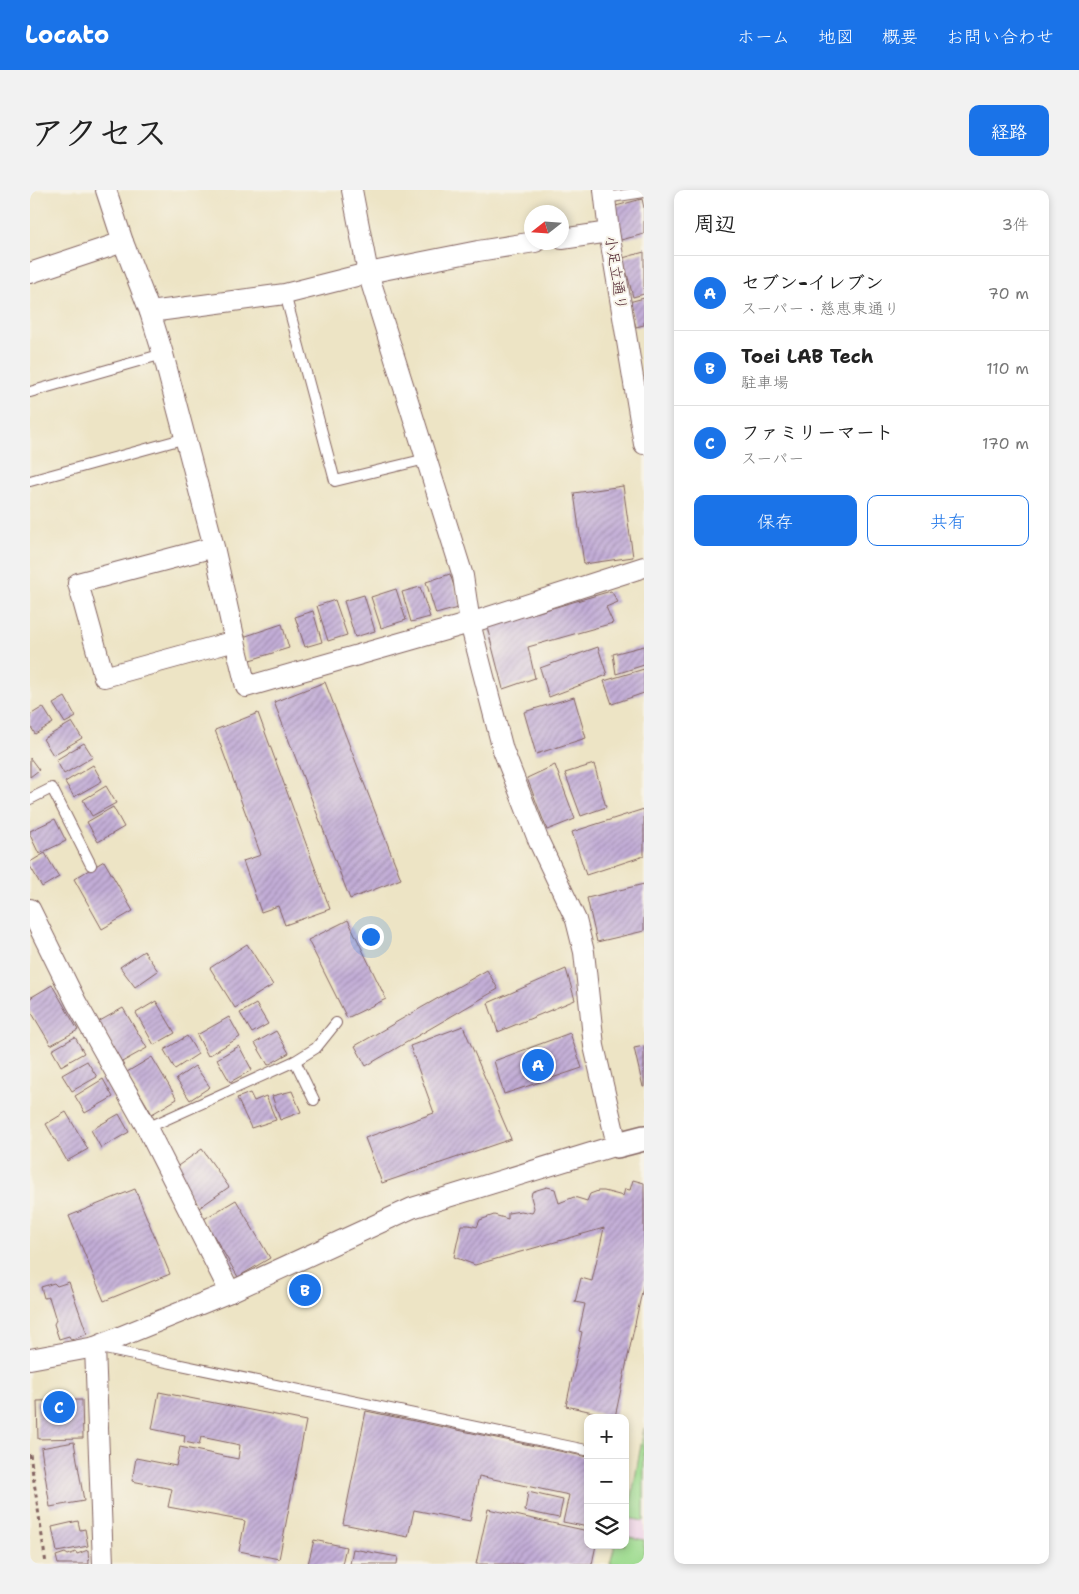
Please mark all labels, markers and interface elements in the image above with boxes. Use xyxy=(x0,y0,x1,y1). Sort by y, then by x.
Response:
text: Locato xyxy=(25,19,109,51)
text: ホーム xyxy=(737,25,790,49)
text: 地図 xyxy=(818,25,854,49)
text: 概要 xyxy=(882,25,918,49)
text: お問い合わせ xyxy=(946,25,1054,49)
button: 経路 xyxy=(969,105,1049,156)
text: アクセス xyxy=(30,109,168,156)
north arrow xyxy=(524,205,569,250)
text: 周辺 xyxy=(694,210,736,238)
text: 3件 xyxy=(1002,214,1029,235)
street label: 小足立通り xyxy=(600,234,632,312)
text: セブン-イレブン xyxy=(741,270,884,295)
text: A xyxy=(704,283,716,304)
text: 70 m xyxy=(988,283,1029,304)
text: スーパー · 慈恵東通り xyxy=(741,298,900,319)
text: Toei LAB Tech xyxy=(741,344,873,369)
text: B xyxy=(705,358,715,379)
text: 110 m xyxy=(986,358,1029,379)
text: 駐車場 xyxy=(741,372,789,393)
text: ファミリーマート xyxy=(741,420,894,445)
text: C xyxy=(705,433,715,454)
text: 170 m xyxy=(982,433,1029,454)
text: スーパー xyxy=(741,448,804,469)
button: 保存 xyxy=(694,495,857,546)
button: 共有 xyxy=(867,495,1029,546)
your location xyxy=(358,924,384,950)
pin: A xyxy=(522,1046,554,1084)
pin: B xyxy=(289,1271,321,1309)
pin: C xyxy=(43,1388,75,1426)
map controls xyxy=(584,1414,629,1549)
button: + xyxy=(584,1414,629,1459)
button: − xyxy=(584,1459,629,1504)
button: layers xyxy=(584,1504,629,1549)

